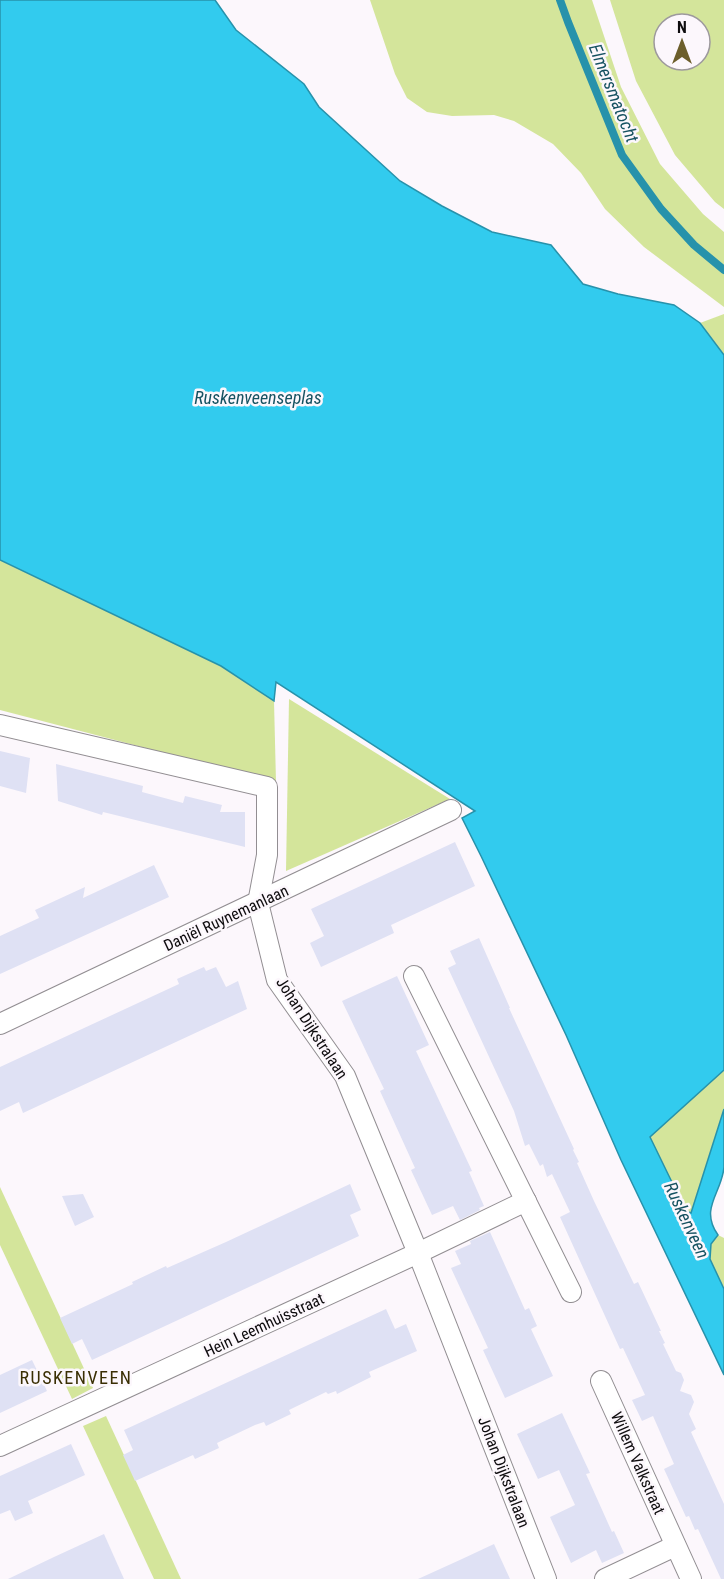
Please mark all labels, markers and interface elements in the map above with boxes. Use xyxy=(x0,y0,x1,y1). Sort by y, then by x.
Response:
north arrow xyxy=(652,12,712,72)
text: N xyxy=(677,18,687,37)
water label: Elmersmatocht xyxy=(585,41,644,146)
water label: Ruskenveenseplas xyxy=(194,387,322,408)
street label: Daniël Ruynemanlaan xyxy=(161,881,291,955)
street label: Johan Dijkstralaan xyxy=(272,974,352,1082)
water label: Ruskenveen xyxy=(660,1178,714,1262)
street label: Hein Leemhuisstraat xyxy=(201,1289,327,1361)
district label: RUSKENVEEN xyxy=(19,1367,133,1388)
street label: Willem Valkstraat xyxy=(607,1409,669,1517)
street label: Johan Dijkstralaan xyxy=(474,1414,534,1530)

